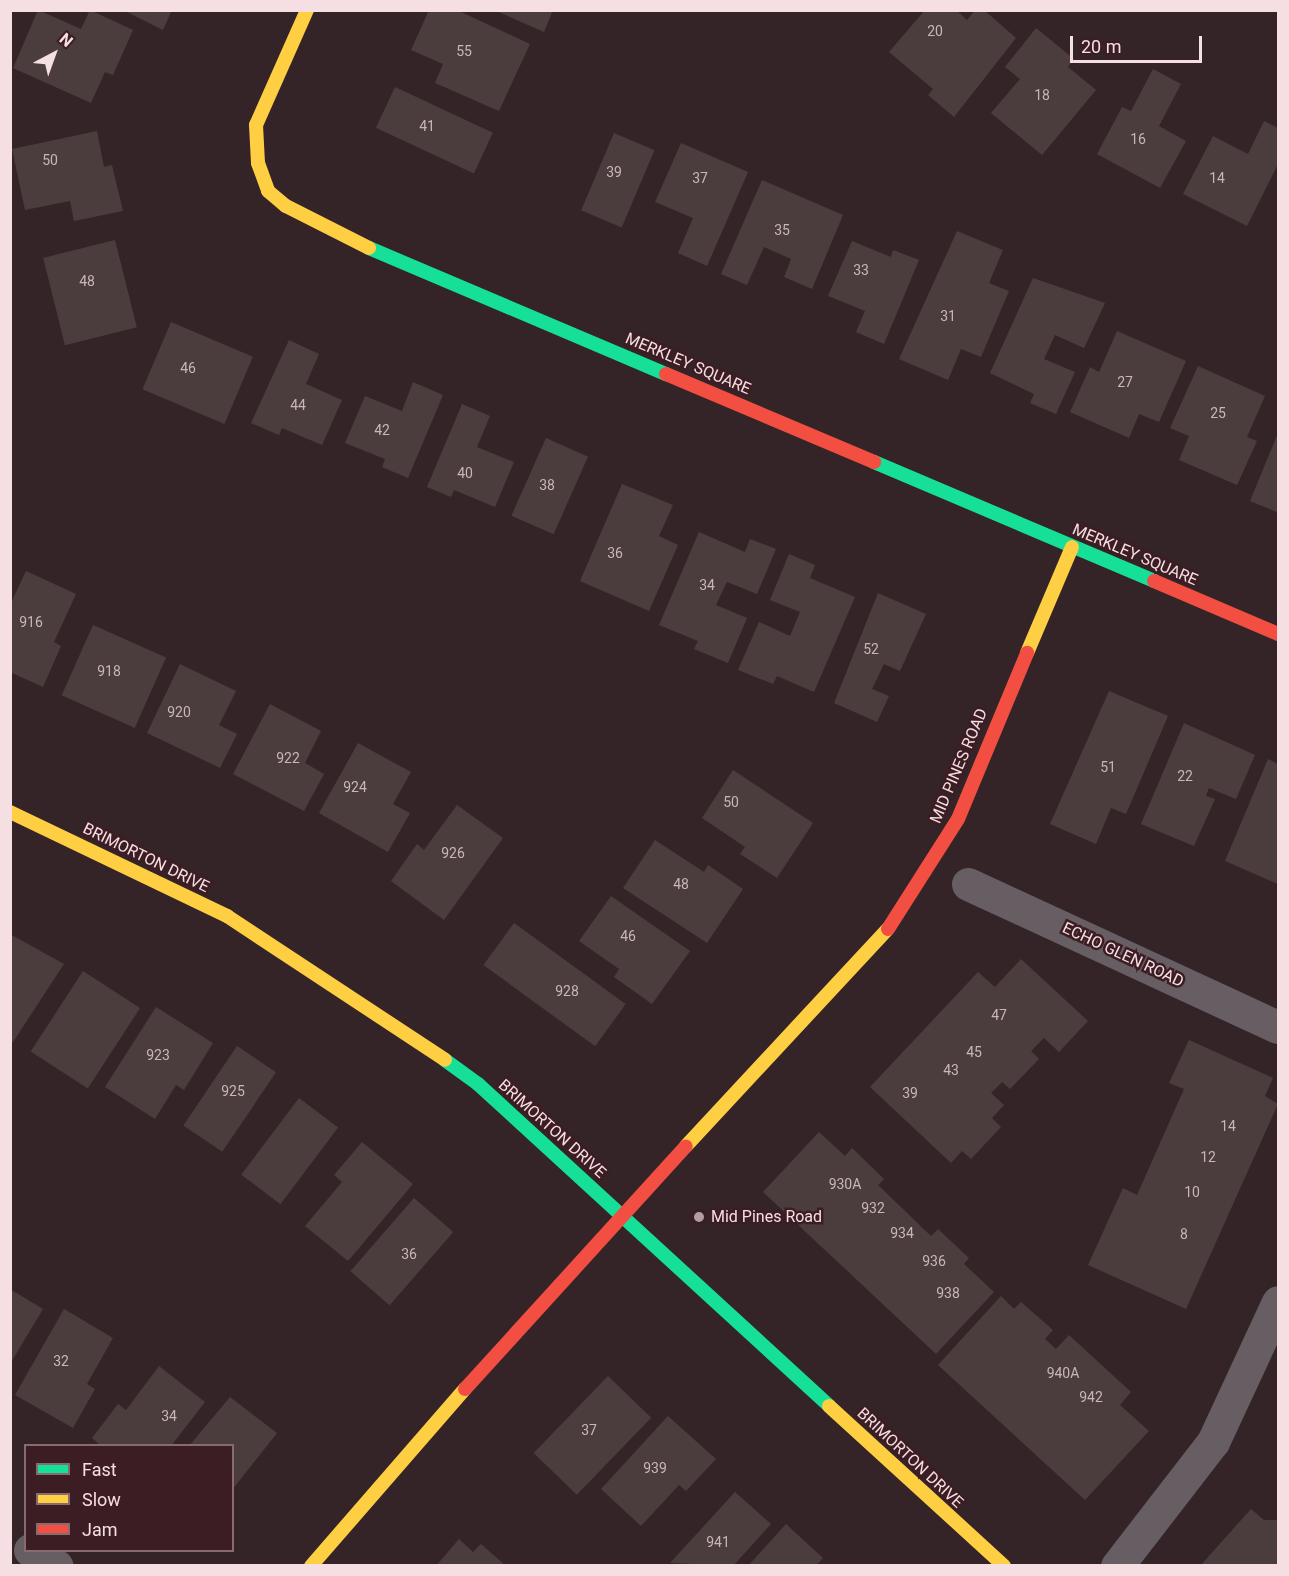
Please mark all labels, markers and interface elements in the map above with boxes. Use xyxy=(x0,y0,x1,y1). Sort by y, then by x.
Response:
house number: 20 xyxy=(927,23,943,39)
north arrow xyxy=(24,24,84,84)
scale bar xyxy=(1073,24,1205,62)
text: N xyxy=(56,29,77,51)
text: 20 m xyxy=(1081,36,1121,57)
house number: 55 xyxy=(456,43,472,59)
house number: 18 xyxy=(1034,87,1050,103)
house number: 41 xyxy=(419,118,435,134)
house number: 16 xyxy=(1130,131,1146,147)
house number: 50 xyxy=(42,152,58,168)
house number: 39 xyxy=(606,164,622,180)
house number: 37 xyxy=(692,170,708,186)
house number: 14 xyxy=(1209,170,1225,186)
house number: 35 xyxy=(774,222,790,238)
house number: 33 xyxy=(853,262,869,278)
house number: 48 xyxy=(79,273,95,289)
house number: 31 xyxy=(940,308,956,324)
street label: MERKLEY SQUARE xyxy=(622,329,754,399)
house number: 46 xyxy=(180,360,196,376)
house number: 27 xyxy=(1117,374,1133,390)
house number: 44 xyxy=(290,397,306,413)
house number: 25 xyxy=(1210,405,1226,421)
house number: 42 xyxy=(374,422,390,438)
house number: 40 xyxy=(457,465,473,481)
house number: 38 xyxy=(539,477,555,493)
street label: MERKLEY SQUARE xyxy=(1069,520,1201,590)
house number: 36 xyxy=(607,545,623,561)
house number: 34 xyxy=(699,577,715,593)
house number: 916 xyxy=(19,614,43,630)
house number: 52 xyxy=(863,641,879,657)
house number: 918 xyxy=(97,663,121,679)
house number: 920 xyxy=(167,704,191,720)
street label: MID PINES ROAD xyxy=(926,706,992,826)
house number: 922 xyxy=(276,750,300,766)
house number: 51 xyxy=(1100,759,1116,775)
house number: 22 xyxy=(1177,768,1193,784)
house number: 924 xyxy=(343,779,367,795)
house number: 50 xyxy=(723,794,739,810)
street label: BRIMORTON DRIVE xyxy=(80,819,212,897)
house number: 926 xyxy=(441,845,465,861)
house number: 48 xyxy=(673,876,689,892)
street label: ECHO GLEN ROAD xyxy=(1059,919,1187,991)
house number: 46 xyxy=(620,928,636,944)
house number: 928 xyxy=(555,983,579,999)
house number: 47 xyxy=(991,1007,1007,1023)
house number: 45 xyxy=(966,1044,982,1060)
house number: 923 xyxy=(146,1047,170,1063)
house number: 43 xyxy=(943,1062,959,1078)
street label: BRIMORTON DRIVE xyxy=(494,1076,610,1182)
house number: 925 xyxy=(221,1083,245,1099)
house number: 39 xyxy=(902,1085,918,1101)
house number: 14 xyxy=(1220,1118,1236,1134)
house number: 12 xyxy=(1200,1149,1216,1165)
house number: 930A xyxy=(829,1176,861,1192)
house number: 10 xyxy=(1184,1184,1200,1200)
house number: 932 xyxy=(861,1200,885,1216)
place label: Mid Pines Road xyxy=(711,1207,822,1227)
marker: Mid Pines Road xyxy=(692,1210,706,1224)
house number: 934 xyxy=(890,1225,914,1241)
house number: 8 xyxy=(1180,1226,1188,1242)
house number: 36 xyxy=(401,1246,417,1262)
house number: 936 xyxy=(922,1253,946,1269)
house number: 938 xyxy=(936,1285,960,1301)
house number: 32 xyxy=(53,1353,69,1369)
house number: 940A xyxy=(1047,1365,1079,1381)
house number: 942 xyxy=(1079,1389,1103,1405)
street label: BRIMORTON DRIVE xyxy=(853,1404,967,1512)
house number: 34 xyxy=(161,1408,177,1424)
house number: 37 xyxy=(581,1422,597,1438)
legend xyxy=(24,1444,234,1552)
text: Fast xyxy=(82,1459,117,1480)
house number: 939 xyxy=(643,1460,667,1476)
text: Slow xyxy=(82,1489,121,1510)
text: Jam xyxy=(82,1519,118,1540)
house number: 941 xyxy=(706,1534,730,1550)

